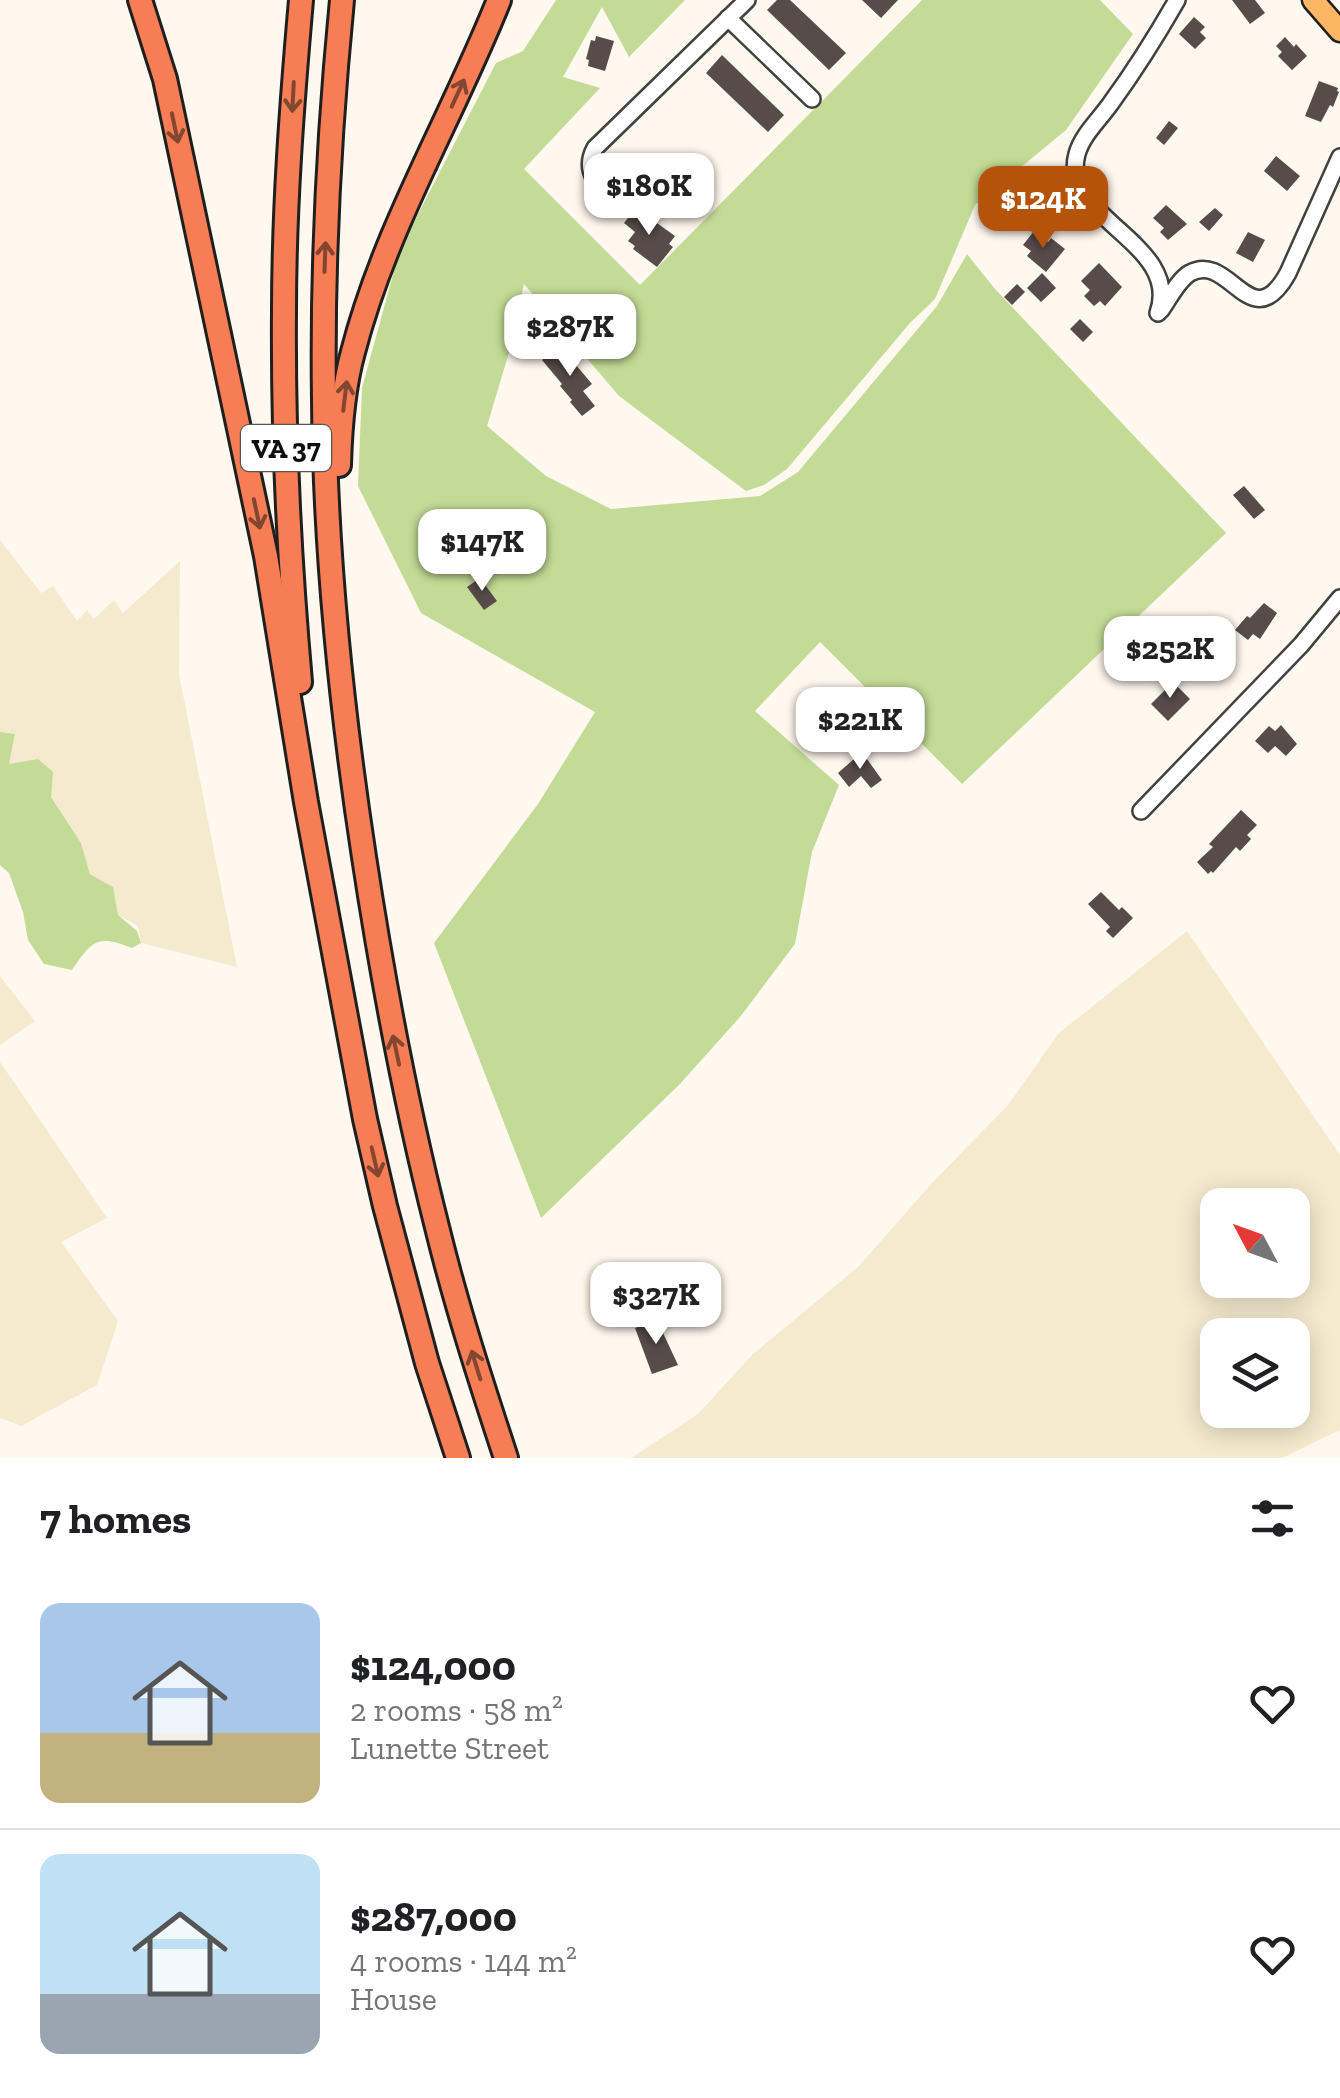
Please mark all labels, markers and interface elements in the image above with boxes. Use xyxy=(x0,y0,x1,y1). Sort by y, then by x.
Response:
one-way arrow xyxy=(450,79,469,109)
one-way arrow xyxy=(283,81,302,113)
one-way arrow xyxy=(167,111,186,143)
pin: $180K xyxy=(579,153,719,238)
text: $180K xyxy=(606,166,692,204)
pin: $124K xyxy=(973,166,1113,251)
text: $124K xyxy=(1000,179,1086,217)
one-way arrow xyxy=(316,241,335,273)
pin: $287K xyxy=(500,294,640,379)
text: $287K xyxy=(526,307,614,345)
one-way arrow xyxy=(336,381,355,413)
road number: VA 37 xyxy=(241,425,331,471)
one-way arrow xyxy=(249,497,268,529)
pin: $147K xyxy=(412,509,552,594)
text: $147K xyxy=(440,522,524,560)
pin: $252K xyxy=(1100,616,1240,701)
text: $252K xyxy=(1126,629,1214,667)
pin: $221K xyxy=(790,687,930,772)
text: $221K xyxy=(818,700,902,738)
one-way arrow xyxy=(386,1035,405,1067)
one-way arrow xyxy=(367,1145,385,1177)
north arrow xyxy=(1200,1188,1310,1298)
map controls xyxy=(1200,1188,1310,1428)
pin: $327K xyxy=(586,1262,726,1347)
text: $327K xyxy=(612,1275,700,1313)
button: layers xyxy=(1200,1318,1310,1428)
one-way arrow xyxy=(466,1350,484,1382)
icon: filters xyxy=(1245,1491,1300,1546)
text: 7 homes xyxy=(40,1493,191,1544)
text: $124,000 xyxy=(350,1640,516,1691)
icon: home xyxy=(120,1643,240,1763)
icon: heart xyxy=(1245,1676,1300,1731)
text: 2 rooms · 58 m² xyxy=(350,1691,563,1729)
text: Lunette Street xyxy=(350,1729,549,1767)
text: $287,000 xyxy=(350,1891,517,1942)
icon: home xyxy=(120,1894,240,2014)
icon: heart xyxy=(1245,1927,1300,1982)
text: 4 rooms · 144 m² xyxy=(350,1942,577,1980)
text: House xyxy=(350,1980,437,2018)

